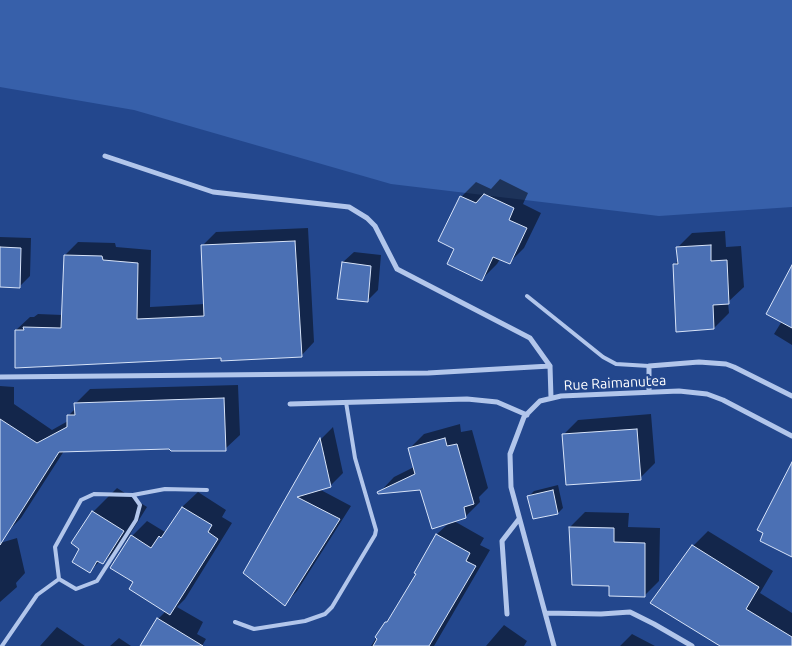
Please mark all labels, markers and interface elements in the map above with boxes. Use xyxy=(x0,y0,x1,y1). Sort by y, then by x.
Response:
street label: Rue Raimanutea xyxy=(563,372,667,394)

